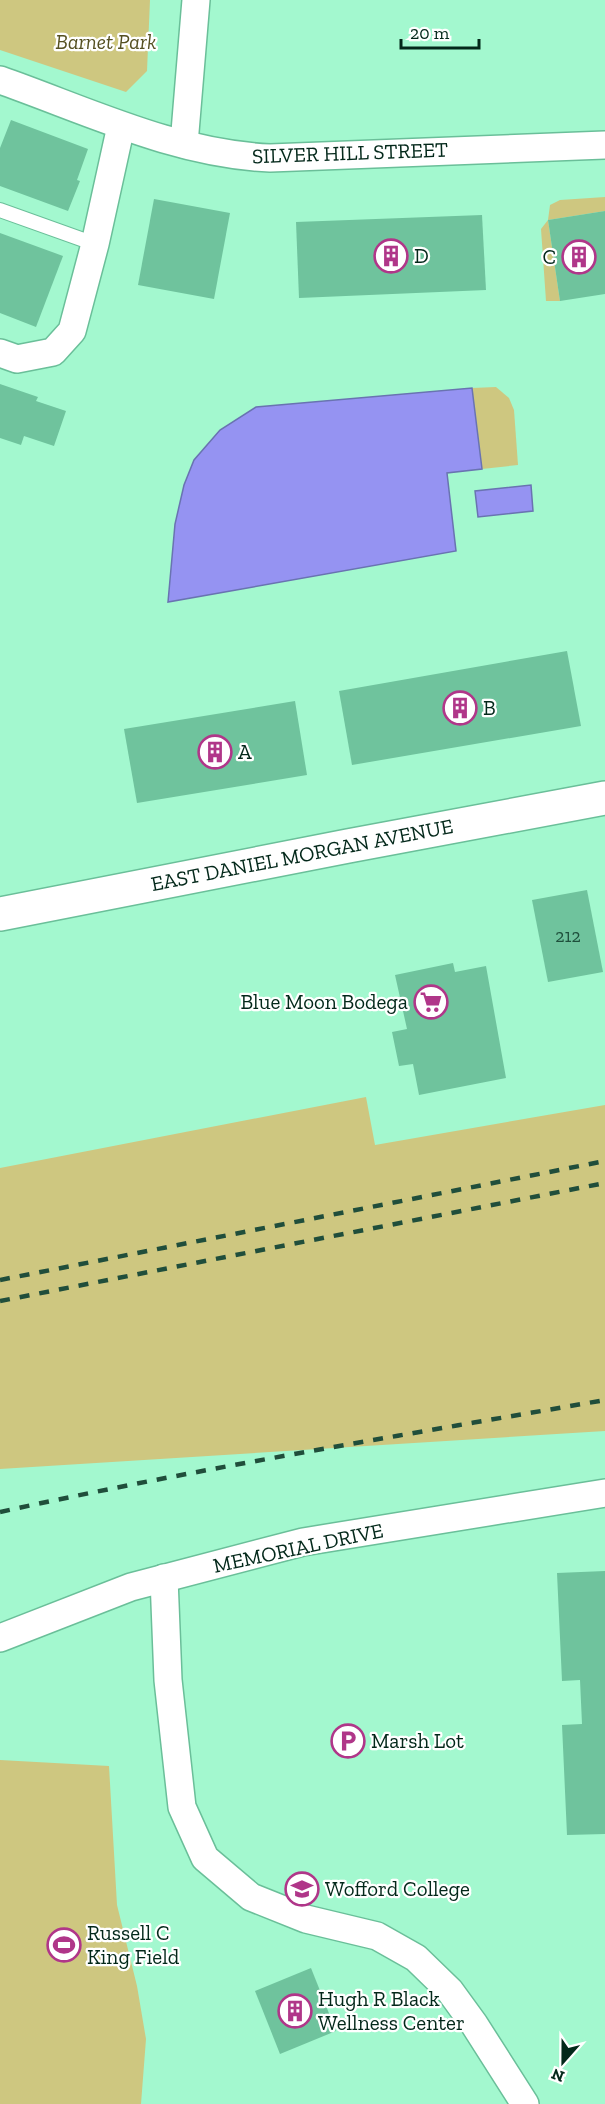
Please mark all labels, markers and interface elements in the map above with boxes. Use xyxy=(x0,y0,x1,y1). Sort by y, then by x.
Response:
scale bar xyxy=(401,12,479,50)
text: 20 m xyxy=(410,22,450,44)
park label: Barnet Park xyxy=(56,29,156,54)
street label: SILVER HILL STREET xyxy=(251,137,449,168)
building icon: D xyxy=(373,238,409,274)
building icon: C xyxy=(561,239,597,275)
place label: D xyxy=(414,243,429,268)
place label: C xyxy=(542,244,556,269)
building icon: B xyxy=(442,690,478,726)
place label: B xyxy=(483,695,496,720)
building icon: A xyxy=(197,734,233,770)
place label: A xyxy=(238,739,252,764)
street label: EAST DANIEL MORGAN AVENUE xyxy=(149,813,455,896)
house number: 212 xyxy=(555,925,581,947)
supermarket icon: Blue Moon Bodega xyxy=(413,984,449,1020)
place label: Blue Moon Bodega xyxy=(241,989,408,1014)
street label: MEMORIAL DRIVE xyxy=(210,1517,385,1578)
parking icon: Marsh Lot xyxy=(330,1723,366,1759)
place label: Marsh Lot xyxy=(371,1728,464,1753)
school or university icon: Wofford College xyxy=(284,1871,320,1907)
place label: Wofford College xyxy=(325,1876,470,1901)
place label: Russell C King Field xyxy=(87,1920,180,1969)
sports icon: Russell C King Field xyxy=(46,1927,82,1963)
place label: Hugh R Black Wellness Center xyxy=(318,1986,465,2035)
building icon: Hugh R Black Wellness Center xyxy=(277,1993,313,2029)
north arrow xyxy=(533,2032,593,2092)
text: N xyxy=(549,2064,567,2087)

